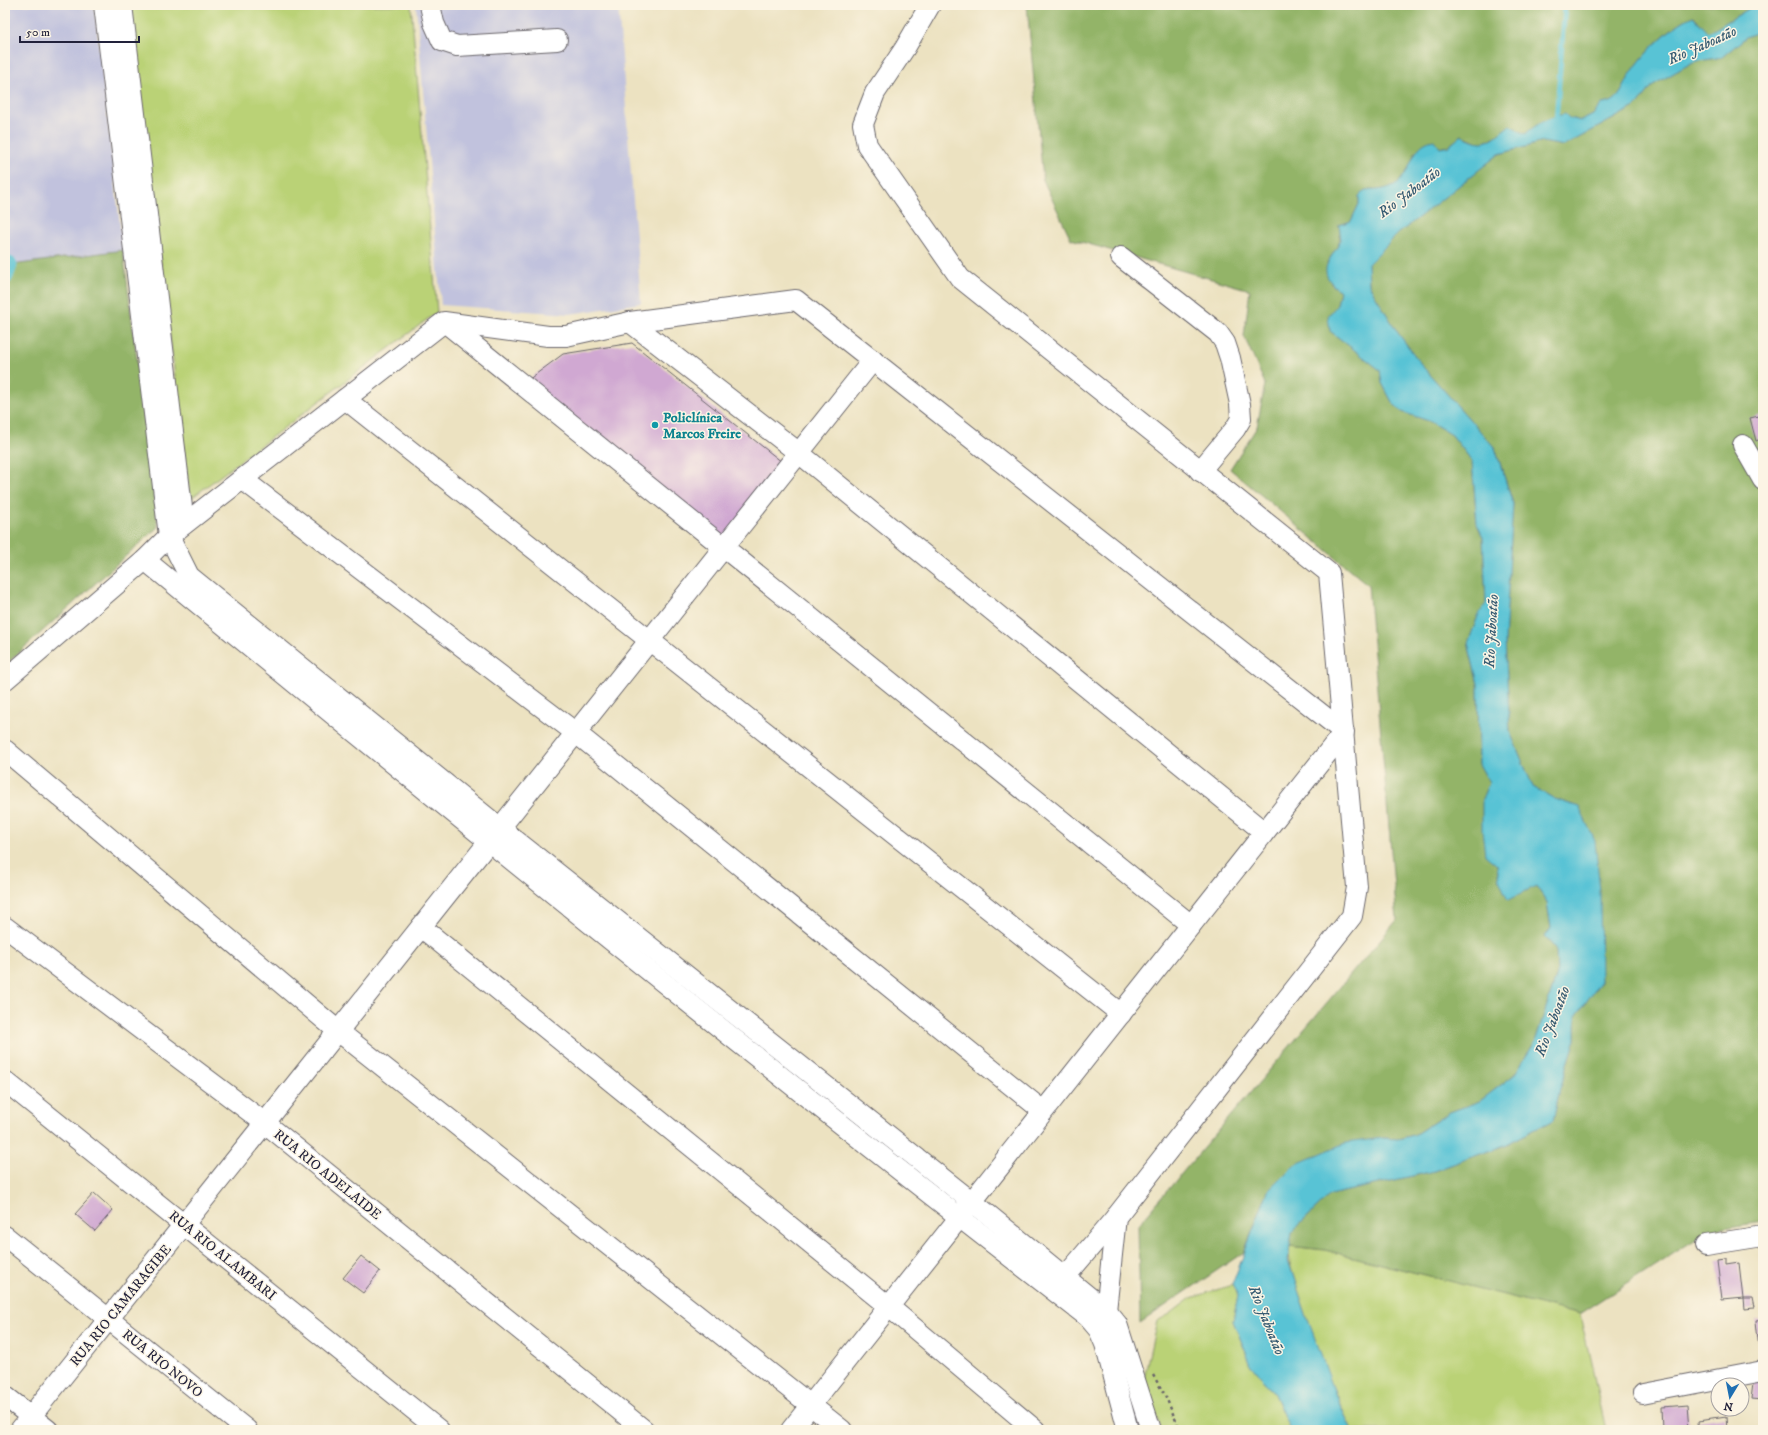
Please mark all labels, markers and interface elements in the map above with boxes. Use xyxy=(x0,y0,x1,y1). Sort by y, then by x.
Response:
scale bar xyxy=(20,18,139,44)
water label: Rio Jaboatão xyxy=(1664,22,1740,70)
text: 50 m xyxy=(26,25,50,40)
water label: Rio Jaboatão xyxy=(1373,162,1445,223)
place label: Policlínica Marcos Freire xyxy=(663,409,741,443)
marker: Policlínica Marcos Freire xyxy=(650,420,660,430)
water label: Rio Jaboatão xyxy=(1480,593,1503,669)
water label: Rio Jaboatão xyxy=(1530,983,1575,1060)
street label: RUA RIO ADELAIDE xyxy=(270,1126,385,1224)
street label: RUA RIO ALAMBARI xyxy=(165,1207,280,1305)
street label: RUA RIO CAMARAGIBE xyxy=(66,1241,176,1370)
water label: Rio Jaboatão xyxy=(1244,1282,1289,1358)
street label: RUA RIO NOVO xyxy=(118,1326,207,1402)
north arrow xyxy=(1710,1377,1750,1417)
text: N xyxy=(1723,1398,1734,1414)

